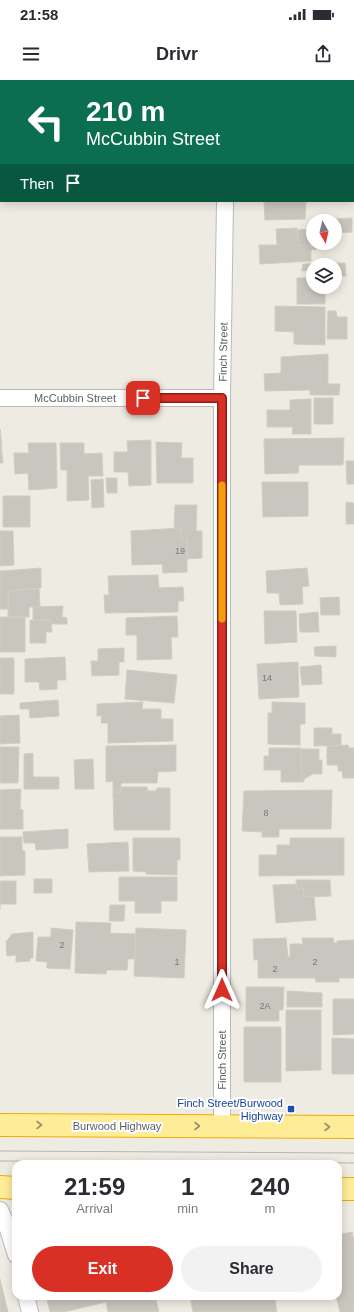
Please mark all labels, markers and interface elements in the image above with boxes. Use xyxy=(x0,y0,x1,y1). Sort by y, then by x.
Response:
text: 21:58 xyxy=(20,6,58,23)
icon: menu xyxy=(20,43,42,65)
icon: share xyxy=(312,43,334,65)
text: Drivr xyxy=(156,44,198,64)
icon: left xyxy=(20,96,72,148)
text: 210 m xyxy=(86,96,165,127)
text: McCubbin Street xyxy=(86,129,220,149)
icon: arrive xyxy=(62,172,84,194)
text: Then xyxy=(20,175,54,192)
north arrow xyxy=(306,214,342,250)
map controls xyxy=(306,214,342,294)
button: layers xyxy=(306,258,342,294)
street label: Finch Street xyxy=(216,322,230,382)
pin xyxy=(126,381,160,415)
icon: arrive xyxy=(132,387,154,409)
street label: McCubbin Street xyxy=(34,392,116,404)
house number: 19 xyxy=(175,546,185,556)
house number: 14 xyxy=(262,673,272,683)
house number: 8 xyxy=(263,808,269,818)
house number: 2 xyxy=(59,940,65,950)
house number: 1 xyxy=(174,957,180,967)
house number: 2 xyxy=(312,957,318,967)
house number: 2 xyxy=(272,964,278,974)
position arrow xyxy=(201,969,243,1011)
house number: 2A xyxy=(259,1001,271,1011)
street label: Finch Street xyxy=(216,1030,228,1090)
place label: Finch Street/Burwood Highway xyxy=(177,1097,283,1122)
marker: Finch Street/Burwood Highway xyxy=(286,1104,296,1114)
street label: Burwood Highway xyxy=(73,1120,162,1132)
one-way arrow xyxy=(36,1121,42,1129)
one-way arrow xyxy=(194,1122,200,1130)
one-way arrow xyxy=(324,1123,330,1131)
text: 21:59 xyxy=(64,1173,125,1200)
text: 1 xyxy=(181,1173,194,1200)
text: 240 xyxy=(250,1173,290,1200)
text: Arrival xyxy=(76,1201,113,1216)
text: min xyxy=(177,1201,198,1216)
text: m xyxy=(265,1201,275,1216)
button: Exit xyxy=(32,1246,173,1292)
button: Share xyxy=(181,1246,322,1292)

